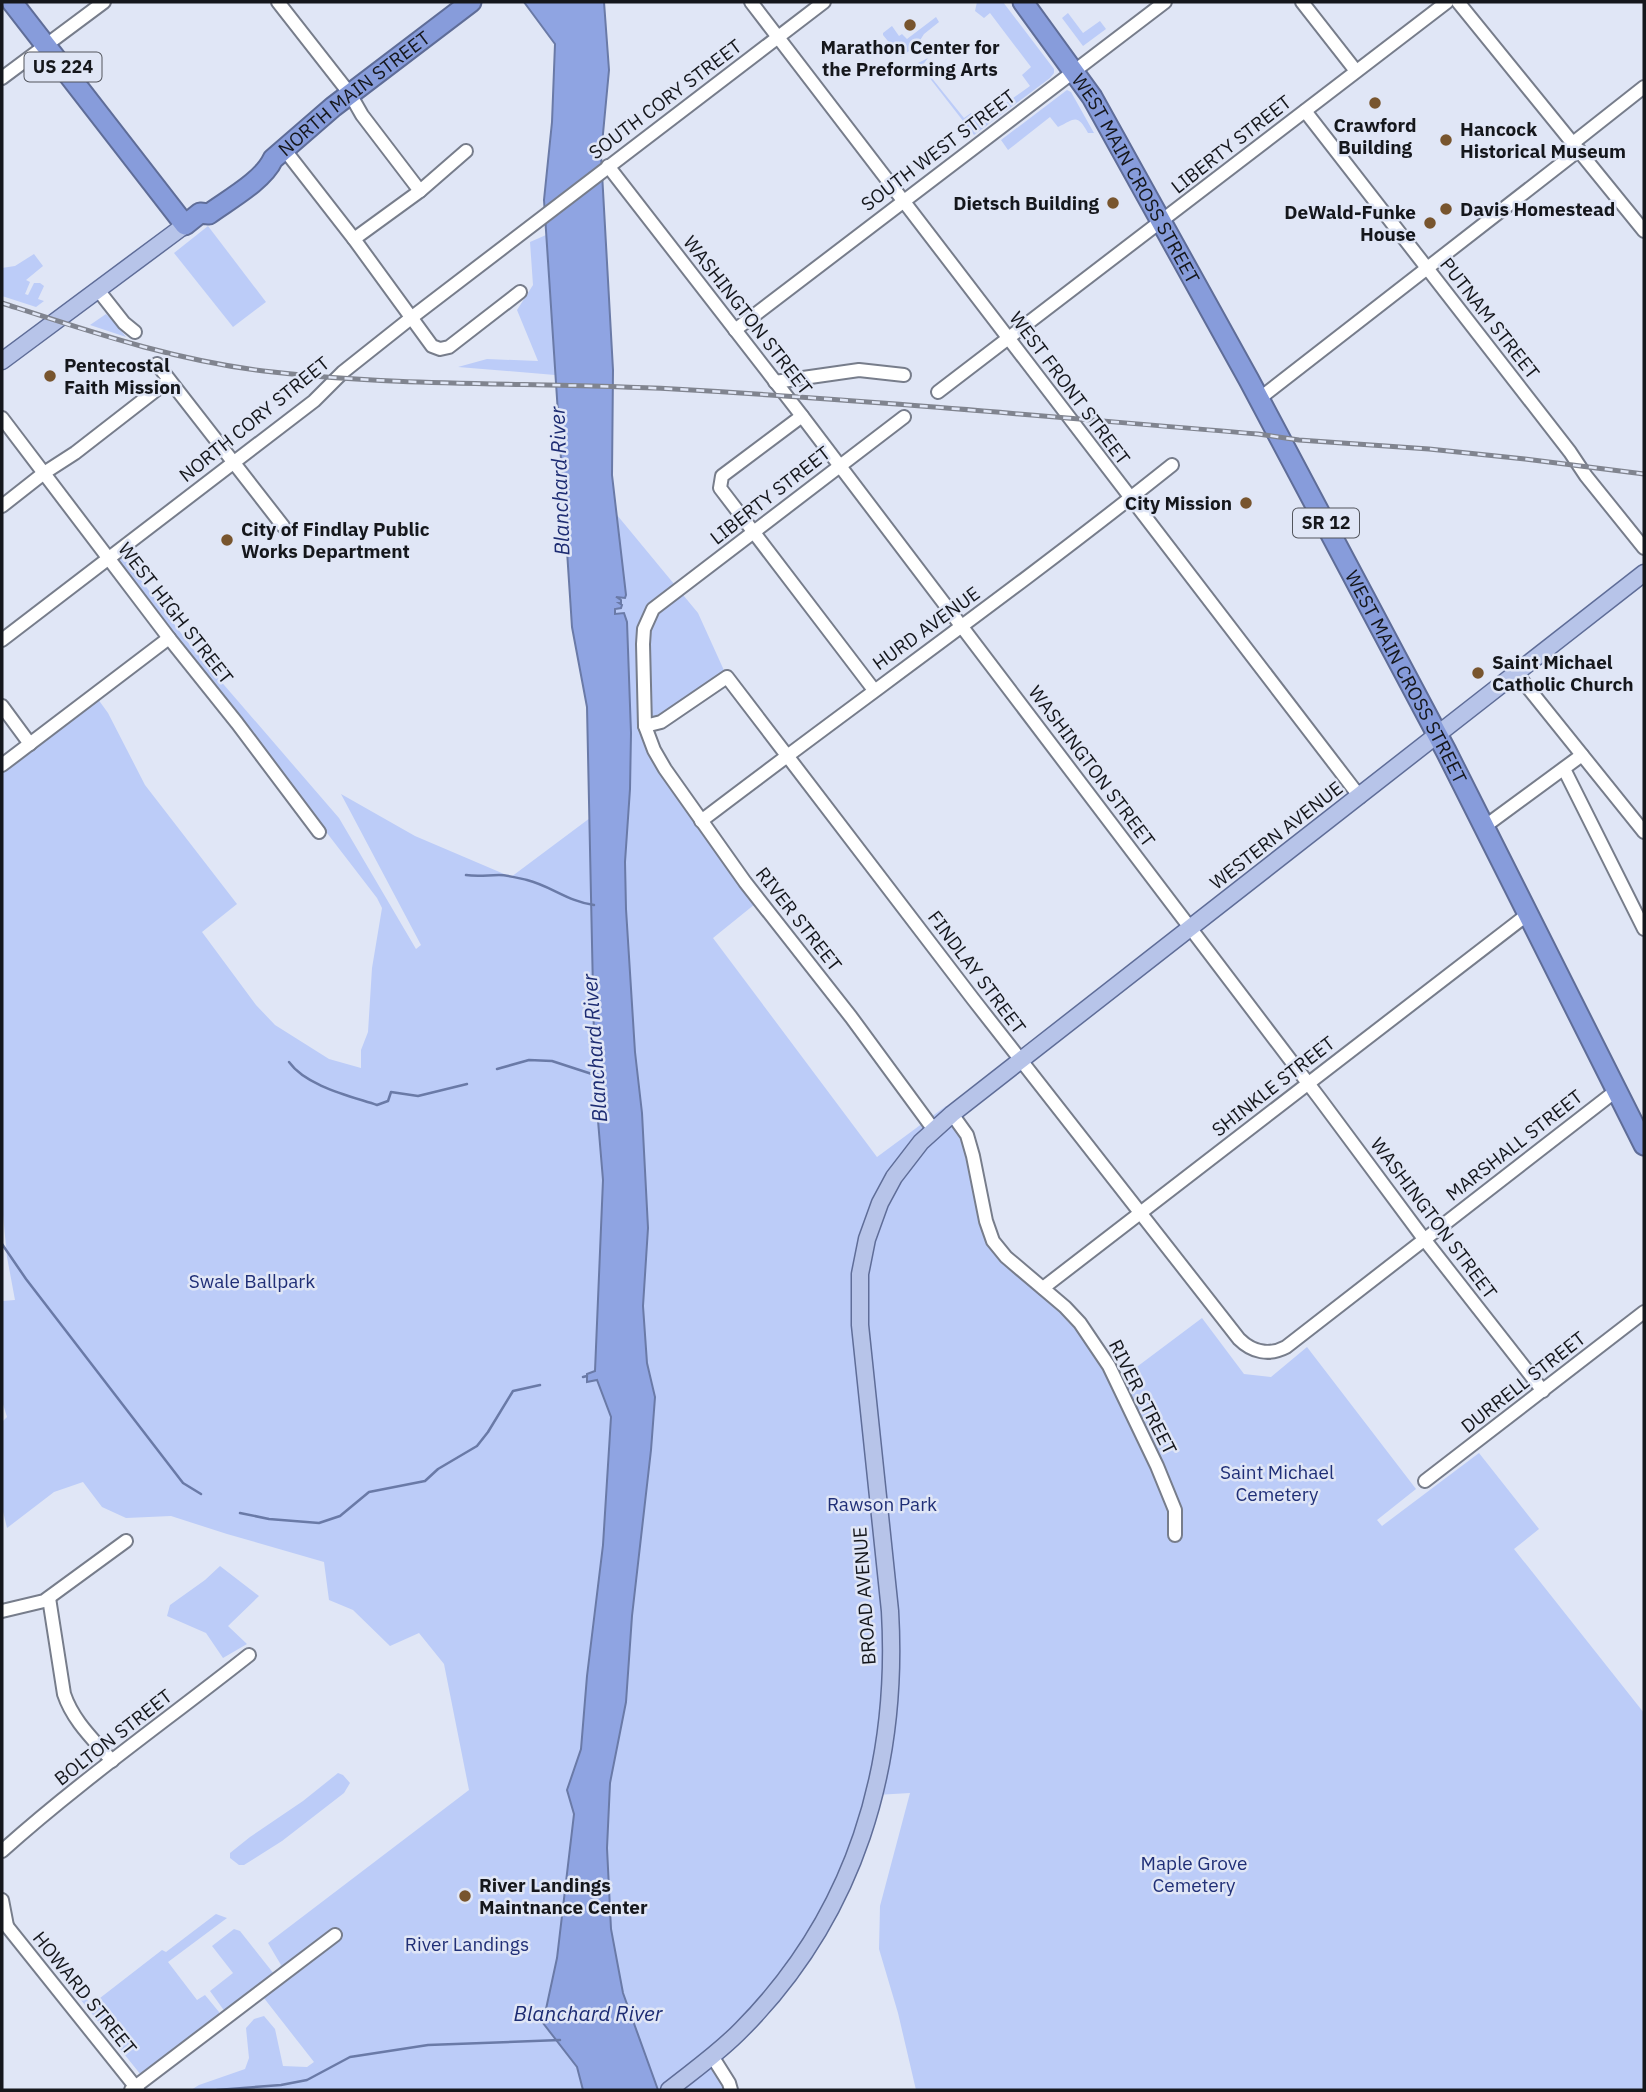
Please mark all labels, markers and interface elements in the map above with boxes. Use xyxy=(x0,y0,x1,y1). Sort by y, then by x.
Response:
marker: Marathon Center for the Preforming Arts xyxy=(902,17,918,33)
street label: NORTH MAIN STREET xyxy=(273,26,435,161)
street label: SOUTH CORY STREET xyxy=(584,34,746,164)
place label: Marathon Center for the Preforming Arts xyxy=(820,35,1000,81)
road number: US 224 xyxy=(24,52,102,82)
street label: WEST MAIN CROSS STREET xyxy=(1067,69,1205,288)
street label: SOUTH WEST STREET xyxy=(856,84,1020,216)
street label: LIBERTY STREET xyxy=(1166,90,1296,198)
marker: Crawford Building xyxy=(1367,95,1383,111)
place label: Crawford Building xyxy=(1333,113,1417,159)
place label: Hancock Historical Museum xyxy=(1460,117,1626,163)
marker: Hancock Historical Museum xyxy=(1438,132,1454,148)
place label: Dietsch Building xyxy=(953,191,1100,215)
marker: Dietsch Building xyxy=(1105,195,1121,211)
place label: Davis Homestead xyxy=(1460,197,1615,221)
place label: DeWald-Funke House xyxy=(1284,200,1416,246)
marker: Davis Homestead xyxy=(1438,201,1454,217)
marker: DeWald-Funke House xyxy=(1422,215,1438,231)
street label: WASHINGTON STREET xyxy=(678,230,818,400)
street label: PUTNAM STREET xyxy=(1435,252,1545,384)
street label: WEST FRONT STREET xyxy=(1004,307,1136,470)
street label: NORTH CORY STREET xyxy=(174,351,334,487)
place label: Pentecostal Faith Mission xyxy=(64,353,181,399)
marker: Pentecostal Faith Mission xyxy=(42,368,58,384)
water label: Blanchard River xyxy=(542,405,576,556)
street label: LIBERTY STREET xyxy=(705,441,835,549)
place label: City Mission xyxy=(1125,491,1232,515)
marker: City Mission xyxy=(1238,495,1254,511)
road number: SR 12 xyxy=(1293,508,1359,538)
place label: City of Findlay Public Works Department xyxy=(241,517,430,563)
marker: City of Findlay Public Works Department xyxy=(219,532,235,548)
street label: WEST HIGH STREET xyxy=(113,537,239,689)
street label: WEST MAIN CROSS STREET xyxy=(1340,566,1472,788)
street label: HURD AVENUE xyxy=(868,581,984,675)
place label: Saint Michael Catholic Church xyxy=(1492,650,1634,696)
marker: Saint Michael Catholic Church xyxy=(1470,665,1486,681)
street label: WASHINGTON STREET xyxy=(1024,681,1161,851)
street label: WESTERN AVENUE xyxy=(1205,776,1347,894)
street label: RIVER STREET xyxy=(751,862,847,976)
street label: FINDLAY STREET xyxy=(923,906,1031,1038)
water label: Blanchard River xyxy=(575,971,613,1123)
street label: SHINKLE STREET xyxy=(1207,1030,1339,1141)
street label: MARSHALL STREET xyxy=(1441,1084,1587,1206)
street label: WASHINGTON STREET xyxy=(1366,1133,1503,1303)
park label: Swale Ballpark xyxy=(189,1269,315,1293)
street label: DURRELL STREET xyxy=(1456,1326,1590,1438)
street label: RIVER STREET xyxy=(1104,1335,1182,1459)
park label: Saint Michael Cemetery xyxy=(1220,1460,1334,1506)
park label: Rawson Park xyxy=(827,1492,937,1516)
street label: BROAD AVENUE xyxy=(847,1526,881,1666)
street label: BOLTON STREET xyxy=(49,1684,177,1790)
park label: Maple Grove Cemetery xyxy=(1141,1851,1247,1897)
place label: River Landings Maintnance Center xyxy=(479,1873,648,1919)
marker: River Landings Maintnance Center xyxy=(457,1888,473,1904)
street label: HOWARD STREET xyxy=(28,1926,142,2060)
park label: River Landings xyxy=(405,1932,529,1956)
water label: Blanchard River xyxy=(514,1999,664,2027)

